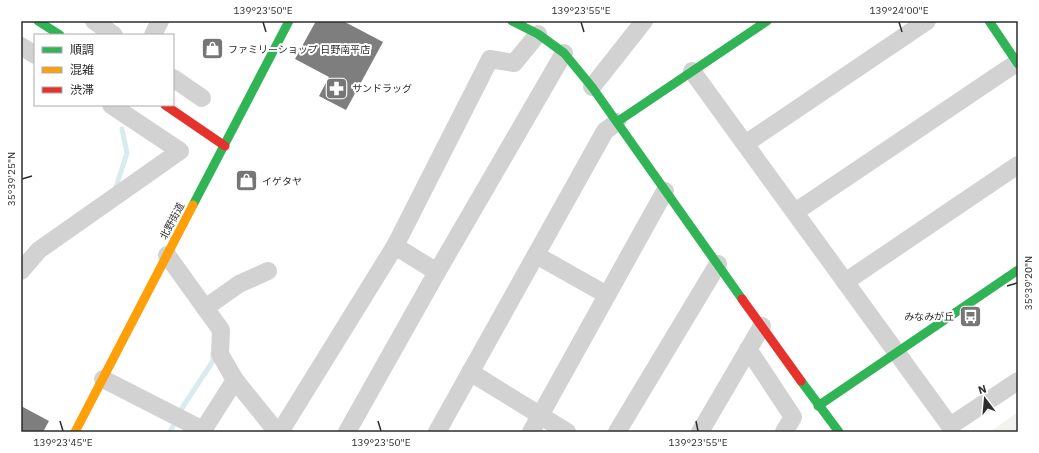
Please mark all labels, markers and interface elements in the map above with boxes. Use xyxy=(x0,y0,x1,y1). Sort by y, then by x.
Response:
text: 139°23'50"E xyxy=(233,4,293,17)
text: 139°23'55"E xyxy=(551,4,611,17)
text: 139°24'00"E xyxy=(869,4,929,17)
legend xyxy=(34,34,174,106)
shop icon: ファミリーショップ 日野南平店 xyxy=(199,36,225,62)
text: 順調 xyxy=(70,42,94,57)
place label: ファミリーショップ 日野南平店 xyxy=(228,43,370,56)
text: 混雑 xyxy=(70,62,94,77)
pharmacy icon: サンドラッグ xyxy=(323,75,349,101)
text: 渋滞 xyxy=(70,82,94,97)
place label: サンドラッグ xyxy=(352,82,412,95)
text: 35°39'25"N xyxy=(5,152,18,206)
shop icon: イゲタヤ xyxy=(234,168,260,194)
place label: イゲタヤ xyxy=(262,175,302,188)
street label: 北野街道 xyxy=(157,200,187,242)
text: 35°39'20"N xyxy=(1022,256,1035,310)
bus stop icon: みなみが丘 xyxy=(957,303,983,329)
place label: みなみが丘 xyxy=(904,310,954,323)
north arrow xyxy=(965,379,1005,419)
text: N xyxy=(976,382,988,397)
text: 139°23'45"E xyxy=(33,436,93,449)
text: 139°23'50"E xyxy=(351,436,411,449)
text: 139°23'55"E xyxy=(668,436,728,449)

